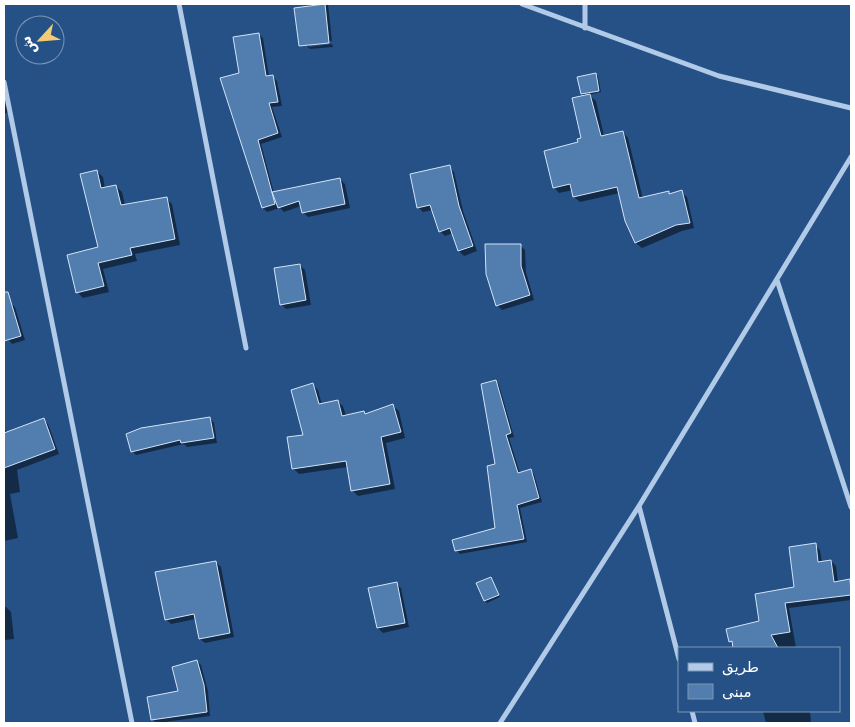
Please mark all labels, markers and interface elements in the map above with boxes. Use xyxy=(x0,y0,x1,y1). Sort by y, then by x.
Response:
north arrow xyxy=(15,15,65,65)
text: ش xyxy=(17,34,40,58)
legend xyxy=(678,647,840,712)
text: طريق xyxy=(722,658,759,676)
text: مبنى xyxy=(722,683,752,701)

